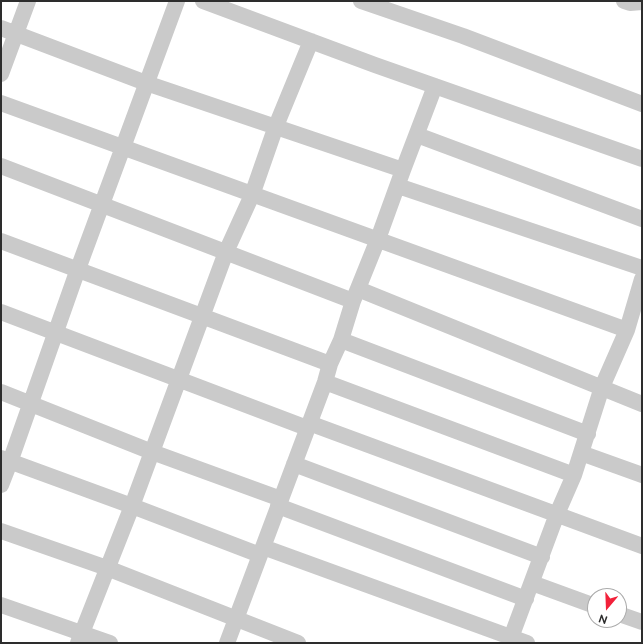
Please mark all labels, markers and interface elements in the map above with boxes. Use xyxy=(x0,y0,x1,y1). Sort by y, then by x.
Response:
north arrow xyxy=(587,588,627,628)
text: N xyxy=(597,611,609,626)

